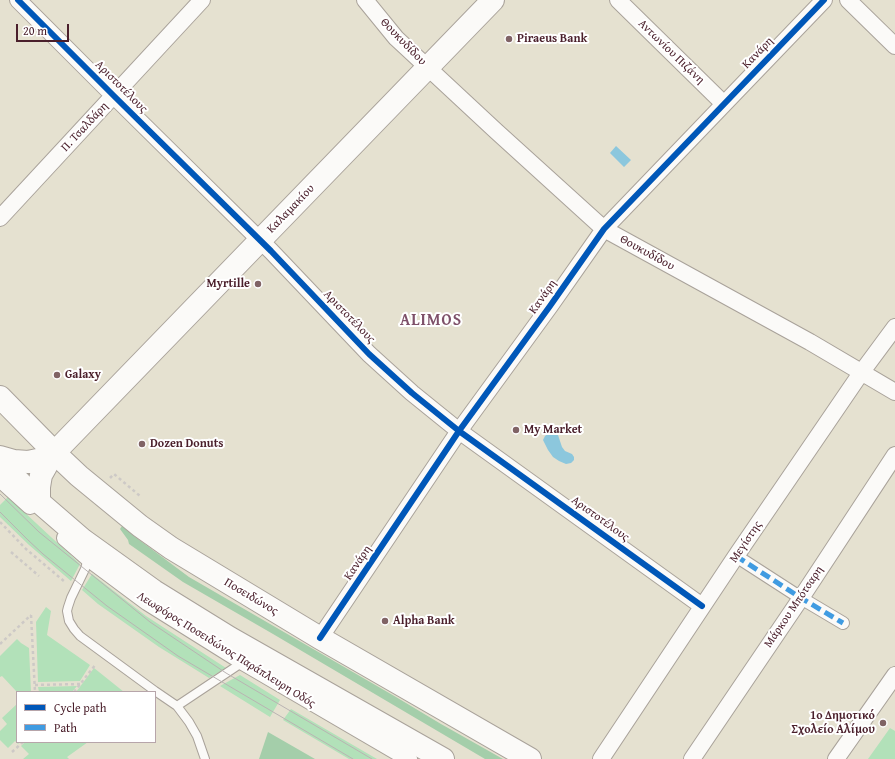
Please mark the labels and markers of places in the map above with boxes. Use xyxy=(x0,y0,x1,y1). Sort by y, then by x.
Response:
place label: Piraeus Bank xyxy=(517,32,587,46)
marker: Piraeus Bank xyxy=(504,34,514,44)
place label: Myrtille xyxy=(206,277,250,291)
marker: Myrtille xyxy=(253,279,263,289)
place label: Galaxy xyxy=(65,368,101,382)
marker: Galaxy xyxy=(52,370,62,380)
place label: My Market xyxy=(524,423,582,437)
marker: My Market xyxy=(511,425,521,435)
place label: Dozen Donuts xyxy=(150,437,223,451)
marker: Dozen Donuts xyxy=(137,439,147,449)
place label: Alpha Bank xyxy=(393,614,455,628)
marker: Alpha Bank xyxy=(380,616,390,626)
place label: 1ο Δημοτικό Σχολείο Αλίμου xyxy=(791,709,875,737)
marker: 1ο Δημοτικό Σχολείο Αλίμου xyxy=(878,718,888,728)

